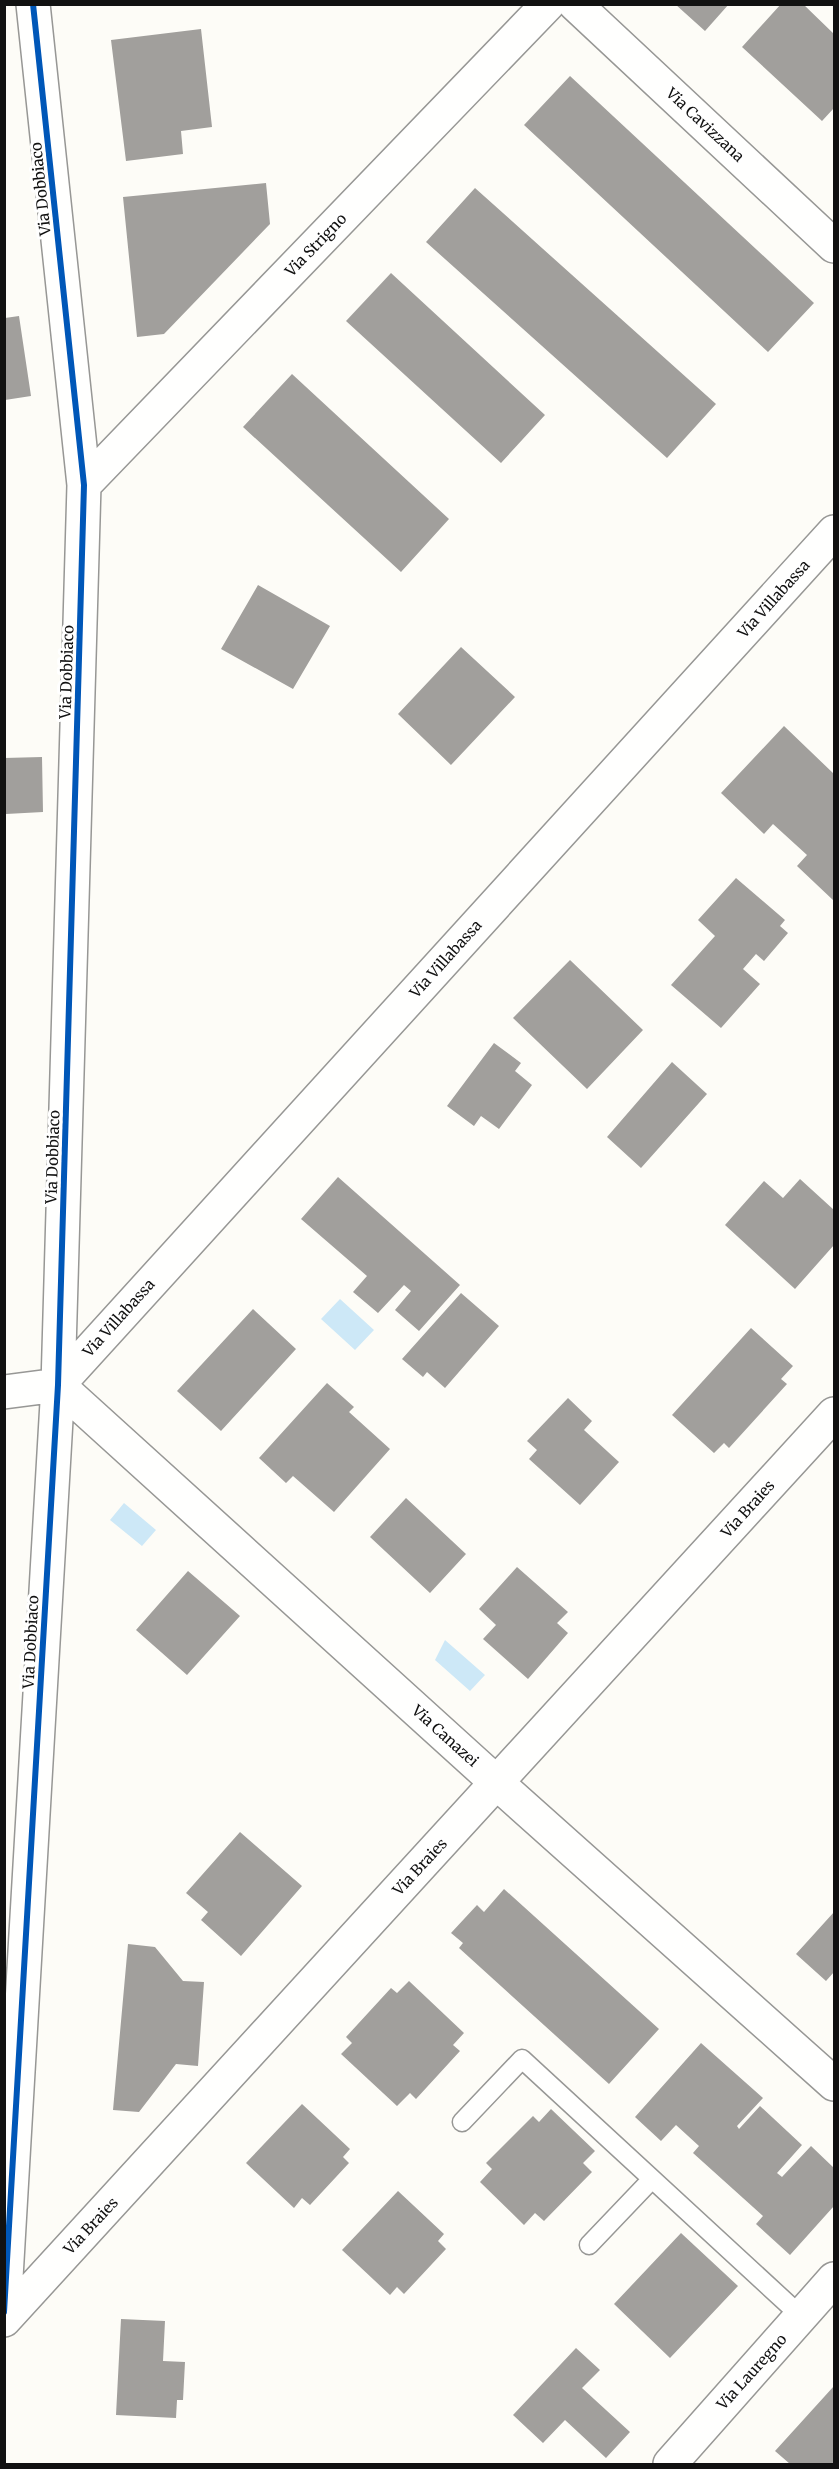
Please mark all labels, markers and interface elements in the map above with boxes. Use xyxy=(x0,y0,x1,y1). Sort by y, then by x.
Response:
street label: Via Cavizzana xyxy=(661,83,748,166)
street label: Via Dobbiaco xyxy=(26,141,55,238)
street label: Via Strigno xyxy=(280,209,351,281)
street label: Via Villabassa xyxy=(733,556,814,642)
street label: Via Dobbiaco xyxy=(55,625,78,720)
street label: Via Villabassa xyxy=(405,916,486,1002)
street label: Via Dobbiaco xyxy=(41,1110,64,1205)
street label: Via Villabassa xyxy=(78,1275,159,1361)
street label: Via Braies xyxy=(716,1476,778,1542)
street label: Via Dobbiaco xyxy=(19,1594,42,1690)
street label: Via Canazei xyxy=(407,1700,483,1771)
street label: Via Braies xyxy=(388,1834,451,1900)
street label: Via Braies xyxy=(59,2193,122,2259)
street label: Via Lauregno xyxy=(712,2330,791,2414)

